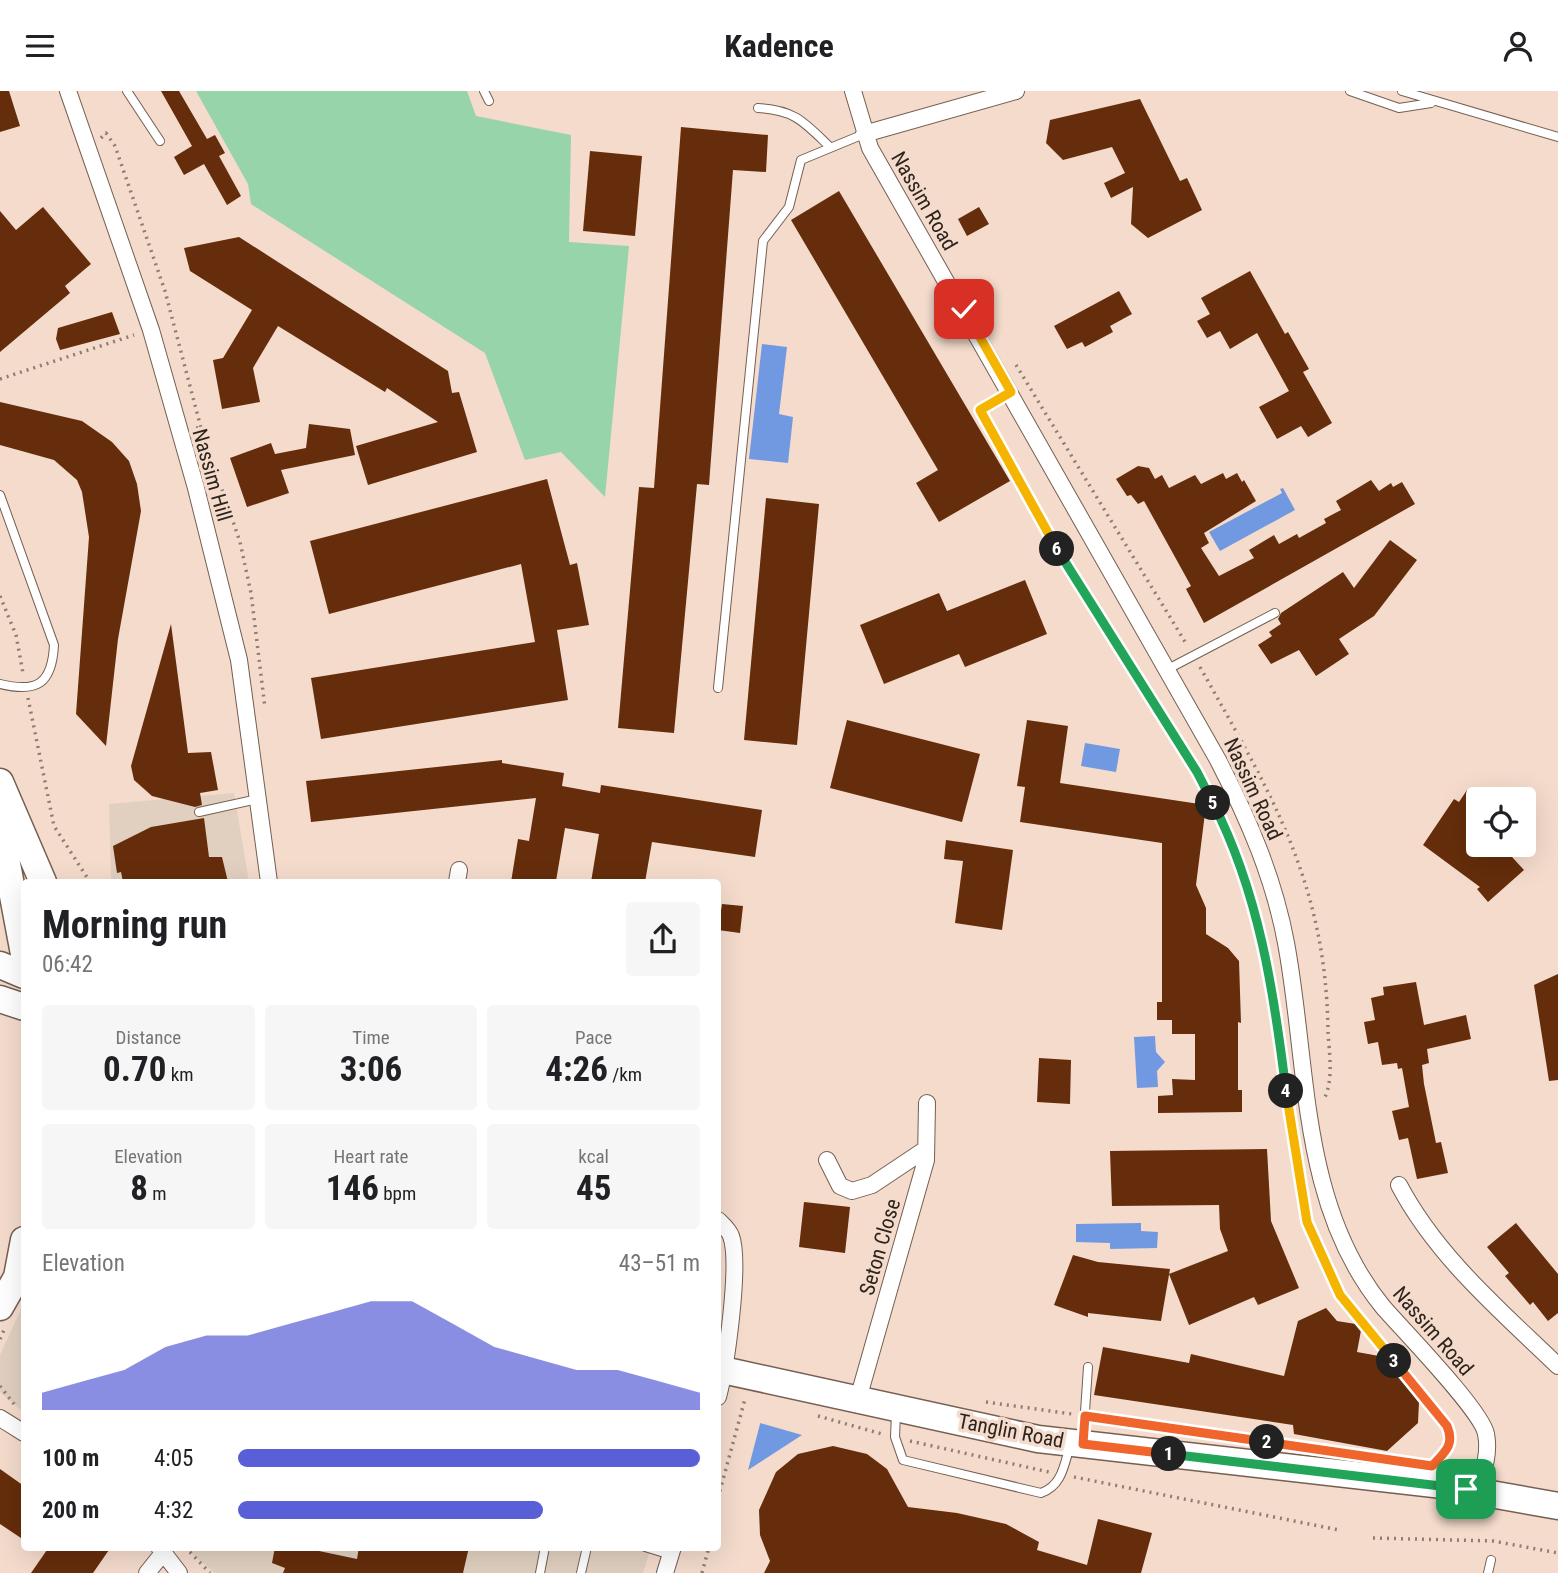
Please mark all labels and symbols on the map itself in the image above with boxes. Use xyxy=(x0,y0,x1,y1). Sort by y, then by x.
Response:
street label: Nassim Road xyxy=(886,147,962,255)
pin xyxy=(934,279,994,339)
street label: Nassim Hill xyxy=(187,426,237,524)
pin: 6 xyxy=(1040,531,1074,567)
street label: Nassim Road xyxy=(1219,734,1287,844)
pin: 5 xyxy=(1196,785,1230,821)
pin: 4 xyxy=(1268,1073,1304,1109)
street label: Seton Close xyxy=(855,1196,905,1298)
street label: Nassim Road xyxy=(1388,1282,1478,1380)
pin: 3 xyxy=(1376,1343,1412,1379)
street label: Tanglin Road xyxy=(956,1409,1066,1453)
pin: 2 xyxy=(1250,1425,1284,1459)
pin: 1 xyxy=(1152,1437,1186,1471)
pin xyxy=(1436,1459,1496,1519)

